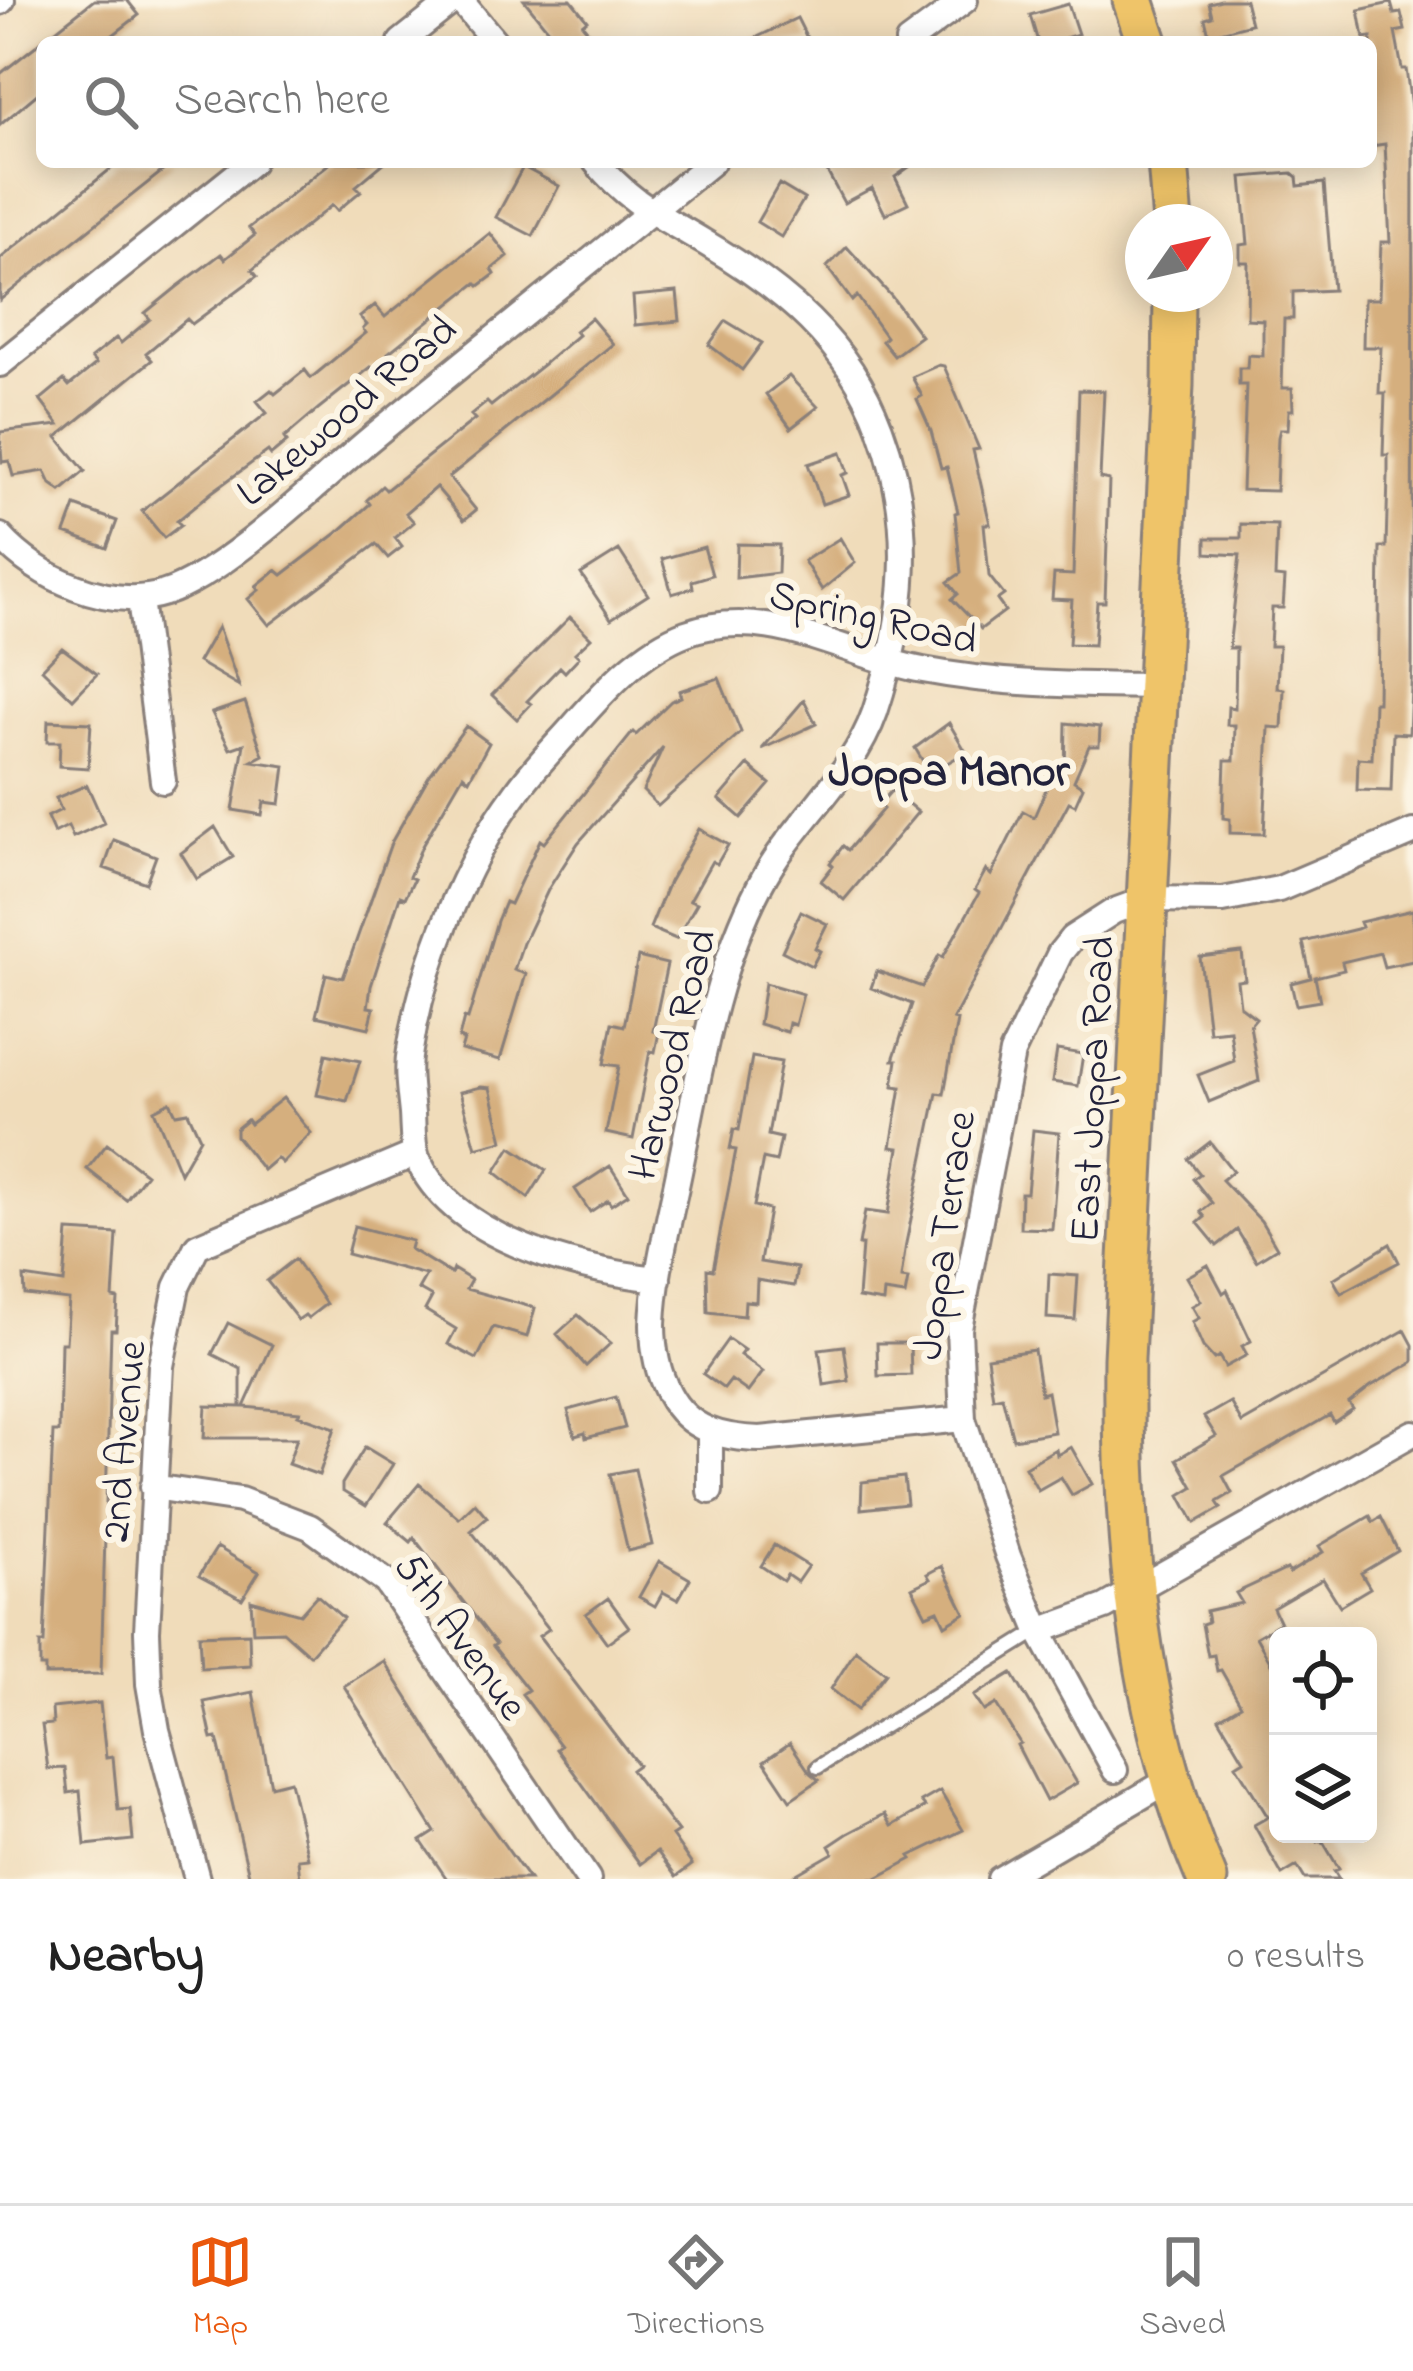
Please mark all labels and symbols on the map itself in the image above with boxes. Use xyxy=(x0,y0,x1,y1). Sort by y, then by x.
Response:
north arrow xyxy=(1125,204,1233,312)
street label: Lakewood Road xyxy=(224,302,472,523)
street label: Spring Road xyxy=(763,566,983,673)
district label: Joppa Manor xyxy=(828,741,1071,807)
street label: Harwood Road xyxy=(614,923,735,1187)
street label: East Joppa Road xyxy=(1056,935,1133,1244)
street label: Joppa Terrace xyxy=(899,1107,994,1364)
street label: 2nd Avenue xyxy=(86,1338,165,1544)
street label: 5th Avenue xyxy=(378,1541,541,1734)

